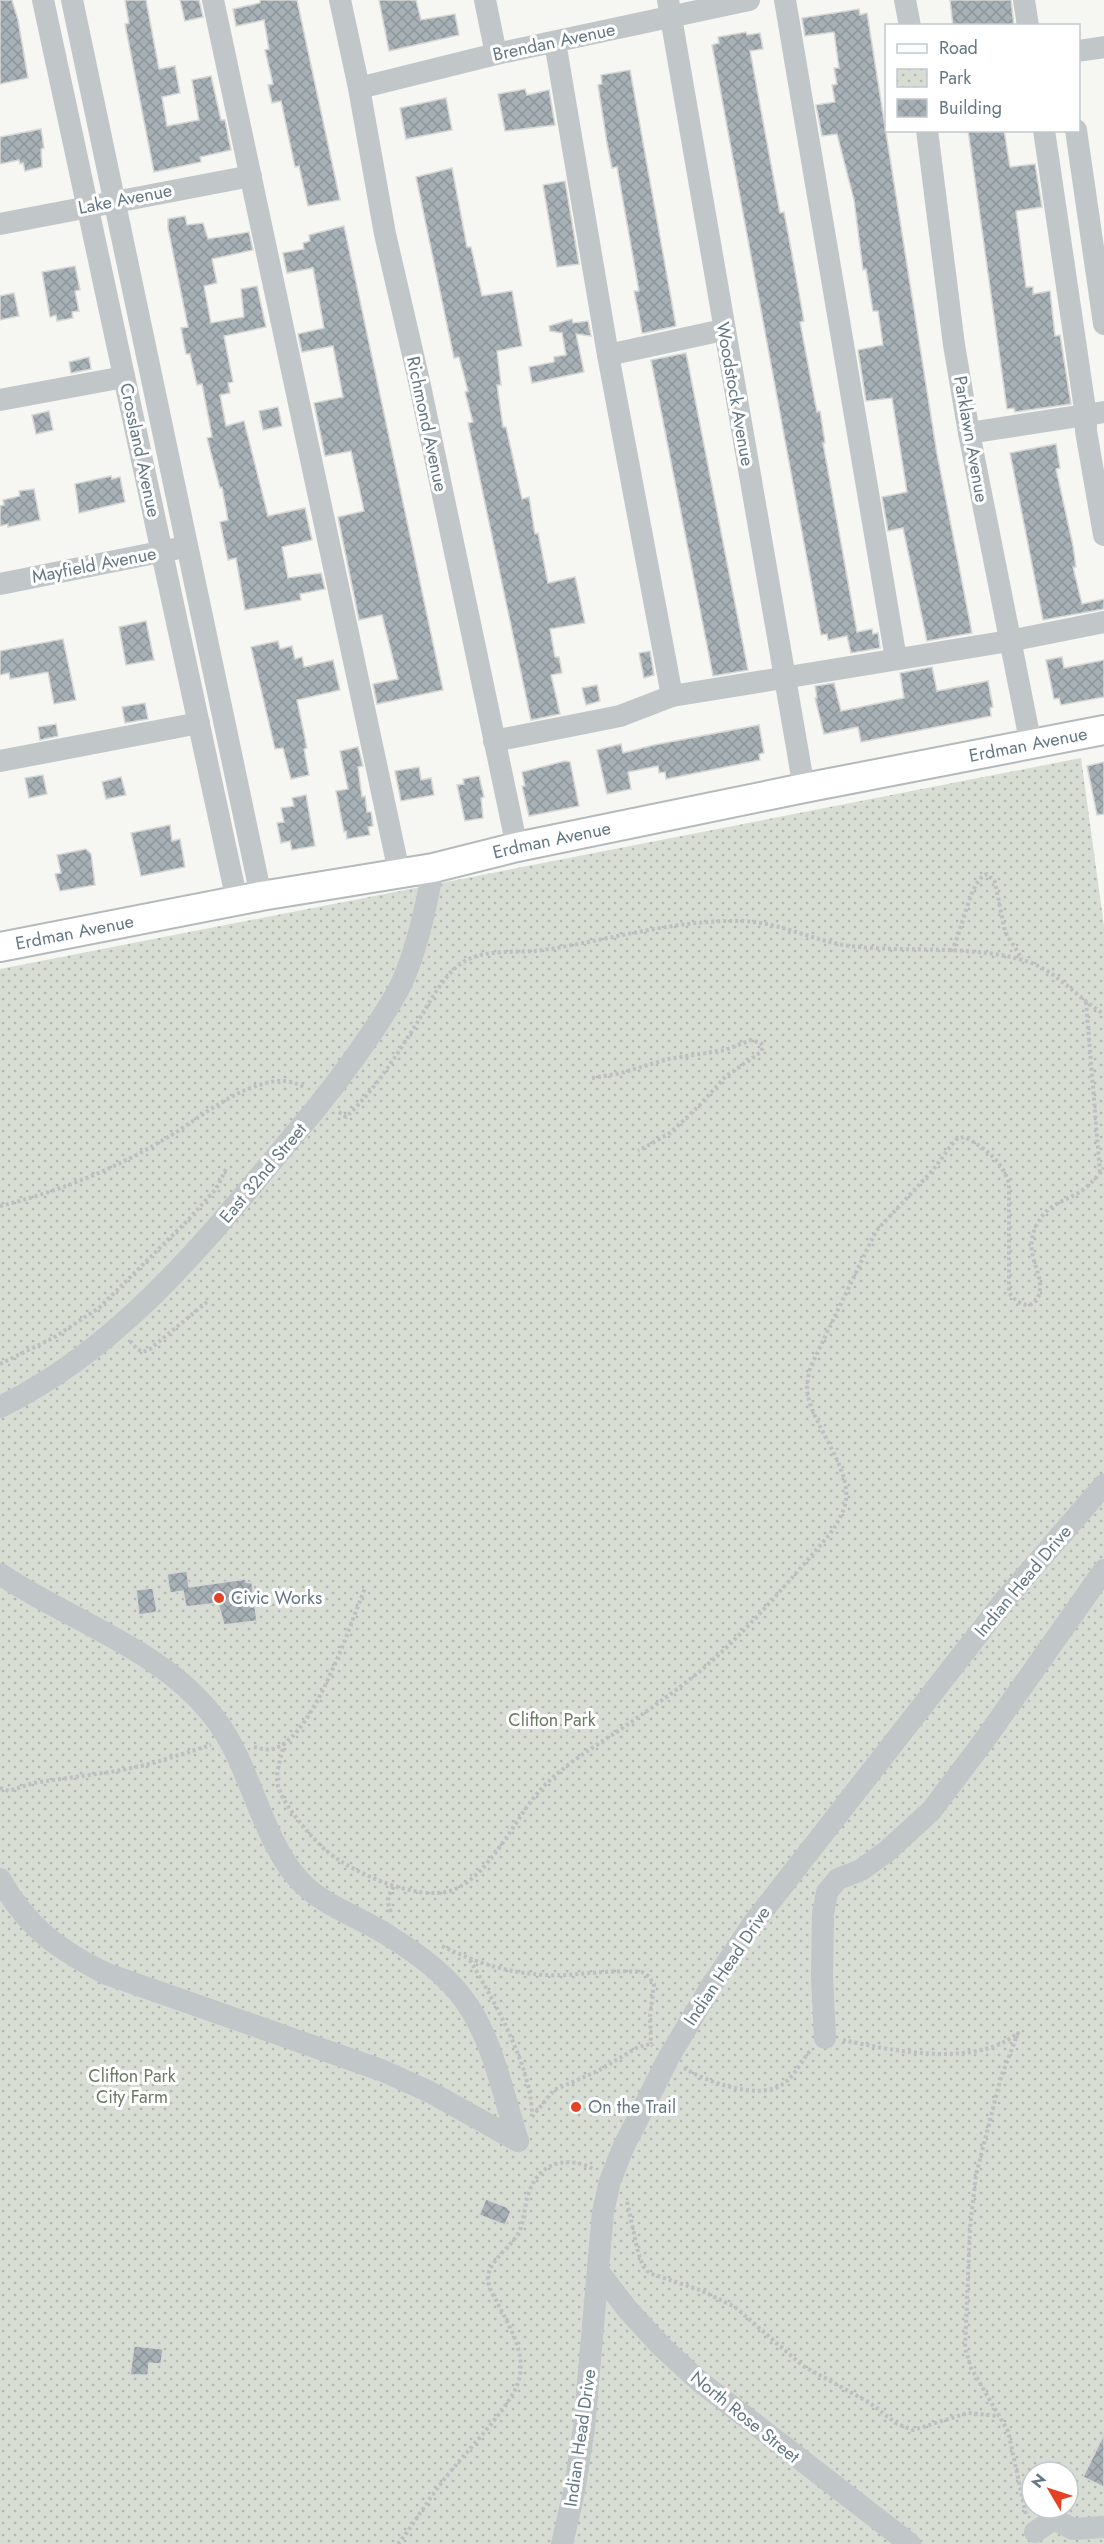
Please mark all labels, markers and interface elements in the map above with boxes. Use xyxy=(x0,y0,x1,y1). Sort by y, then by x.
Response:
street label: Brendan Avenue xyxy=(490,16,618,68)
legend xyxy=(885,24,1080,132)
text: Road xyxy=(939,35,978,61)
text: Park xyxy=(939,65,971,91)
text: Building xyxy=(939,95,1002,121)
street label: Lake Avenue xyxy=(76,177,174,221)
street label: Woodstock Avenue xyxy=(710,320,760,468)
street label: Richmond Avenue xyxy=(400,354,454,494)
street label: Parklawn Avenue xyxy=(947,374,995,504)
street label: Crossland Avenue xyxy=(113,381,167,519)
street label: Mayfield Avenue xyxy=(30,540,158,590)
street label: Erdman Avenue xyxy=(967,721,1089,769)
street label: Erdman Avenue xyxy=(490,815,613,866)
street label: Erdman Avenue xyxy=(13,908,136,957)
street label: East 32nd Street xyxy=(213,1117,313,1229)
street label: Indian Head Drive xyxy=(968,1519,1078,1643)
place label: Civic Works xyxy=(231,1585,322,1611)
marker: Civic Works xyxy=(212,1591,226,1605)
park label: Clifton Park xyxy=(508,1707,596,1733)
street label: Indian Head Drive xyxy=(677,1901,777,2031)
park label: Clifton Park City Farm xyxy=(88,2063,176,2110)
place label: On the Trail xyxy=(588,2094,676,2120)
marker: On the Trail xyxy=(569,2100,583,2114)
street label: North Rose Street xyxy=(685,2365,806,2470)
street label: Indian Head Drive xyxy=(557,2367,603,2509)
north arrow xyxy=(1020,2460,1080,2520)
text: N xyxy=(1026,2469,1052,2493)

